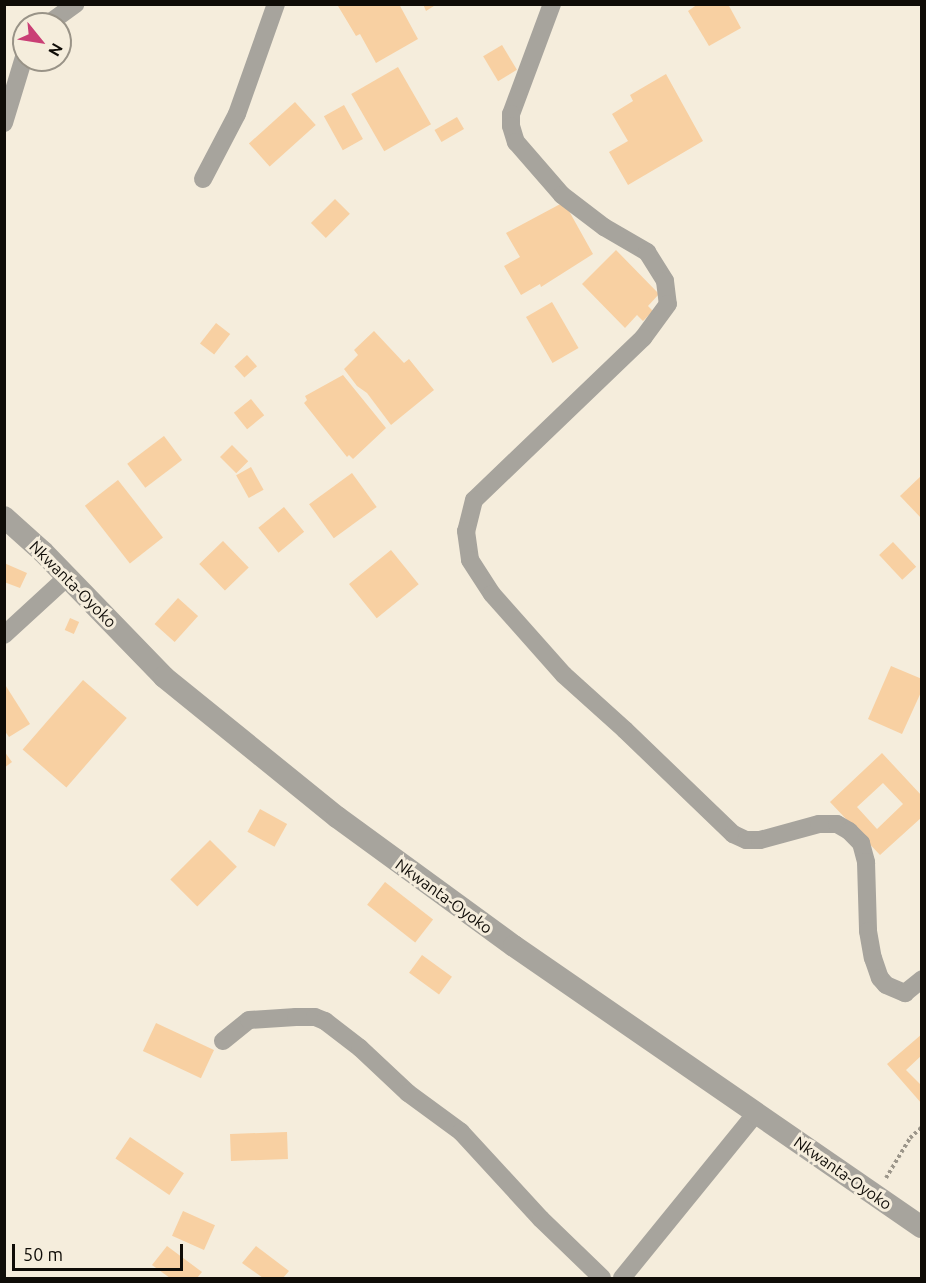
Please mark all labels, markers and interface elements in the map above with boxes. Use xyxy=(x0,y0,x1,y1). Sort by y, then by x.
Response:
north arrow xyxy=(12,12,72,72)
text: N xyxy=(45,40,67,60)
street label: Nkwanta-Oyoko xyxy=(26,537,120,631)
street label: Nkwanta-Oyoko xyxy=(392,854,496,938)
street label: Nkwanta-Oyoko xyxy=(790,1132,896,1214)
scale bar xyxy=(15,1232,186,1270)
text: 50 m xyxy=(23,1244,63,1264)

